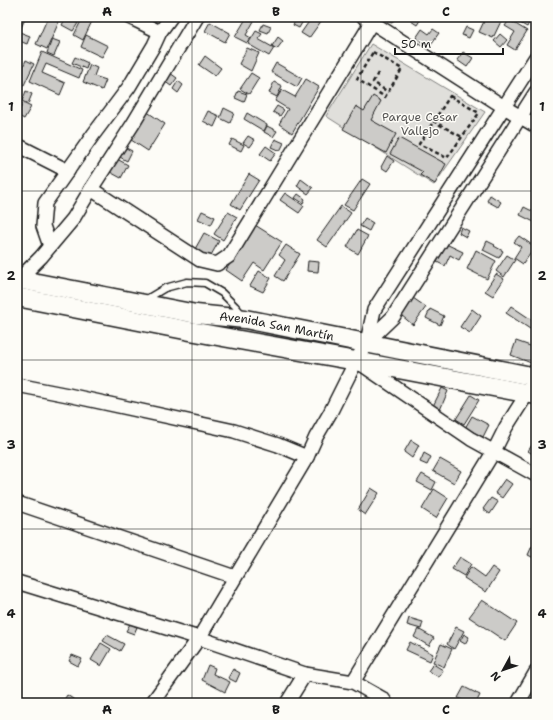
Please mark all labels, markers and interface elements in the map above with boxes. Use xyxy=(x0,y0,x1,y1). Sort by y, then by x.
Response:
text: A xyxy=(102,3,112,20)
text: B xyxy=(272,3,280,20)
text: C xyxy=(442,3,450,20)
scale bar xyxy=(395,30,503,56)
text: 50 m xyxy=(401,36,431,52)
text: 1 xyxy=(8,98,14,115)
text: 1 xyxy=(539,98,545,115)
park label: Parque Cesar Vallejo xyxy=(382,109,458,139)
text: 2 xyxy=(6,267,16,284)
text: 2 xyxy=(537,267,547,284)
street label: Avenida San Martín xyxy=(219,308,335,345)
text: 3 xyxy=(6,436,16,453)
text: 3 xyxy=(537,436,547,453)
text: 4 xyxy=(6,605,16,622)
text: 4 xyxy=(537,605,547,622)
north arrow xyxy=(483,650,523,690)
text: N xyxy=(487,668,504,684)
text: A xyxy=(102,701,112,718)
text: B xyxy=(272,701,280,718)
text: C xyxy=(442,701,450,718)

